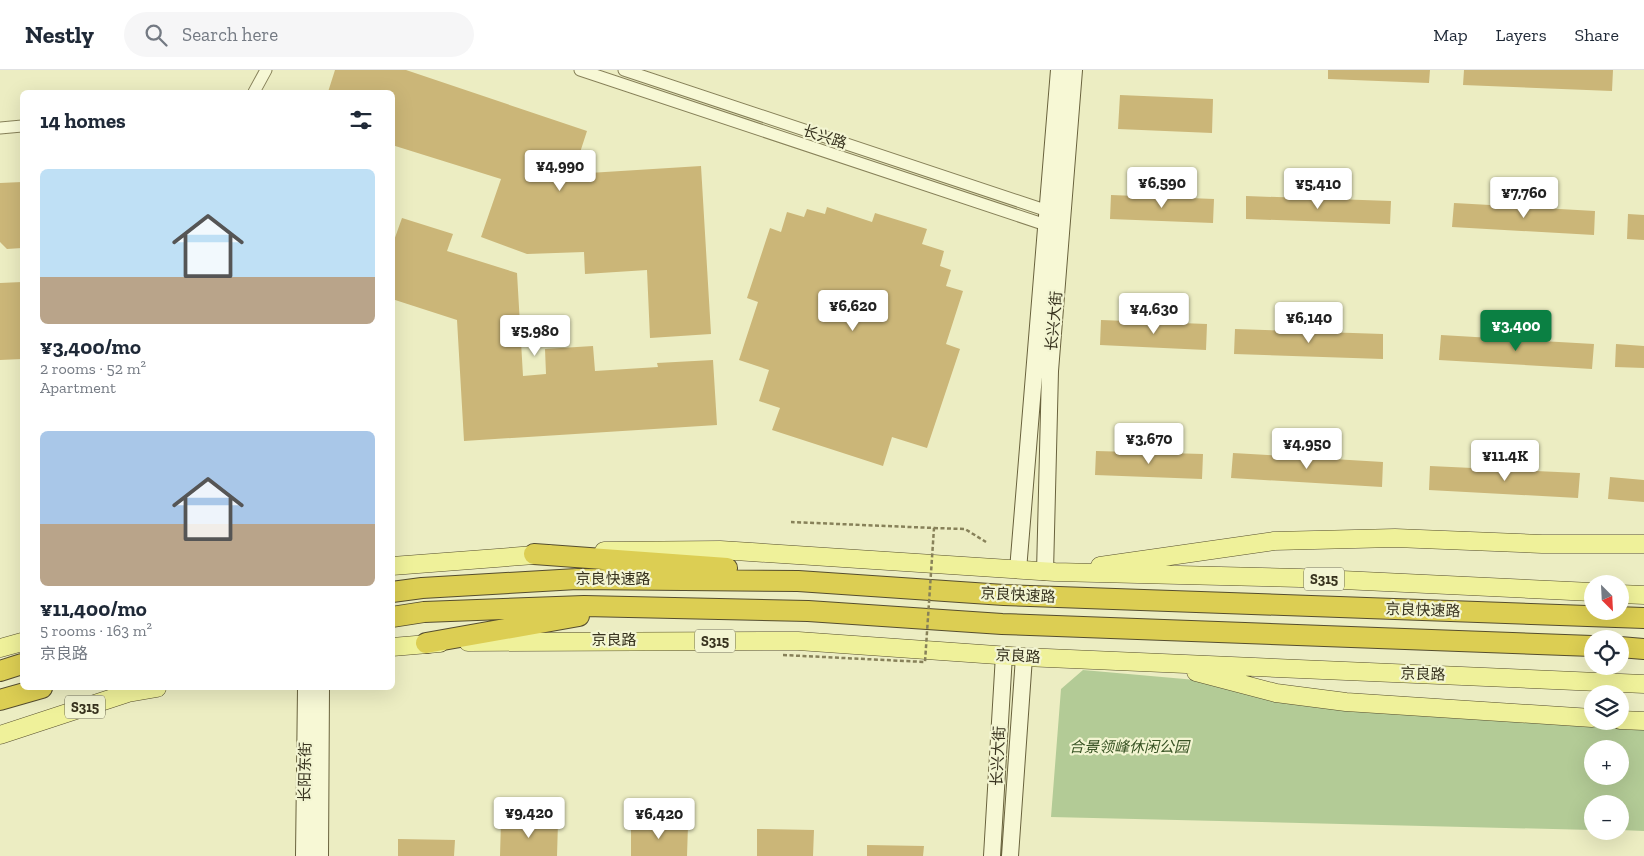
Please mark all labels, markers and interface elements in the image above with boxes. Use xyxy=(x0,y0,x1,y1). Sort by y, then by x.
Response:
search box xyxy=(124,12,474,57)
text: Nestly xyxy=(25,20,94,49)
icon: search xyxy=(142,21,170,49)
text: Search here xyxy=(182,23,278,46)
text: Map xyxy=(1433,24,1468,46)
text: Layers xyxy=(1496,24,1547,46)
text: Share xyxy=(1575,24,1619,46)
icon: filters xyxy=(347,106,375,134)
text: 14 homes xyxy=(40,108,126,133)
street label: 长兴路 xyxy=(801,121,849,153)
pin: ¥4,990 xyxy=(519,150,601,192)
text: ¥4,990 xyxy=(536,156,584,175)
pin: ¥6,590 xyxy=(1121,166,1203,209)
pin: ¥5,410 xyxy=(1277,168,1359,210)
text: ¥6,590 xyxy=(1138,173,1186,192)
text: ¥5,410 xyxy=(1295,174,1341,193)
pin: ¥7,760 xyxy=(1483,176,1565,219)
text: ¥7,760 xyxy=(1501,183,1547,202)
icon: home xyxy=(163,201,253,291)
pin: ¥6,620 xyxy=(812,290,894,332)
street label: 长兴大街 xyxy=(1042,290,1066,352)
pin: ¥4,630 xyxy=(1113,292,1195,335)
text: ¥6,620 xyxy=(829,296,877,315)
text: ¥4,630 xyxy=(1130,299,1178,318)
pin: ¥6,140 xyxy=(1268,302,1350,344)
text: ¥6,140 xyxy=(1286,308,1332,327)
pin: ¥3,400 xyxy=(1475,310,1557,352)
pin: ¥5,980 xyxy=(494,314,576,357)
text: ¥3,400 xyxy=(1491,316,1541,335)
text: ¥5,980 xyxy=(511,321,559,340)
text: ¥3,400/mo xyxy=(40,334,141,359)
text: 2 rooms · 52 m² xyxy=(40,359,146,378)
text: Apartment xyxy=(40,378,116,397)
pin: ¥3,670 xyxy=(1108,422,1190,465)
pin: ¥4,950 xyxy=(1266,428,1348,470)
text: ¥3,670 xyxy=(1125,429,1173,448)
text: ¥4,950 xyxy=(1283,434,1331,453)
pin: ¥11.4K xyxy=(1464,440,1546,482)
text: ¥11.4K xyxy=(1482,446,1528,465)
icon: home xyxy=(163,464,253,554)
road number: S315 xyxy=(1304,568,1344,590)
street label: 京良快速路 xyxy=(575,570,651,588)
north arrow xyxy=(1584,575,1629,620)
map controls xyxy=(1584,575,1629,840)
street label: 京良快速路 xyxy=(980,584,1056,606)
text: ¥11,400/mo xyxy=(40,596,147,621)
street label: 京良快速路 xyxy=(1385,600,1461,620)
text: 5 rooms · 163 m² xyxy=(40,621,152,640)
road number: S315 xyxy=(695,630,735,652)
button: locate xyxy=(1584,630,1629,675)
street label: 京良路 xyxy=(591,631,637,649)
text: 京良路 xyxy=(40,644,88,663)
street label: 京良路 xyxy=(995,646,1041,666)
street label: 京良路 xyxy=(1400,664,1446,684)
button: layers xyxy=(1584,685,1629,730)
road number: S315 xyxy=(65,696,105,719)
street label: 长兴大街 xyxy=(987,726,1009,786)
park label: 合景领峰休闲公园 xyxy=(1069,738,1191,756)
button: + xyxy=(1584,740,1629,785)
street label: 长阳东街 xyxy=(295,742,315,802)
button: − xyxy=(1584,795,1629,840)
pin: ¥9,420 xyxy=(488,796,570,839)
pin: ¥6,420 xyxy=(618,798,700,840)
text: ¥9,420 xyxy=(505,803,553,822)
text: ¥6,420 xyxy=(635,804,683,823)

